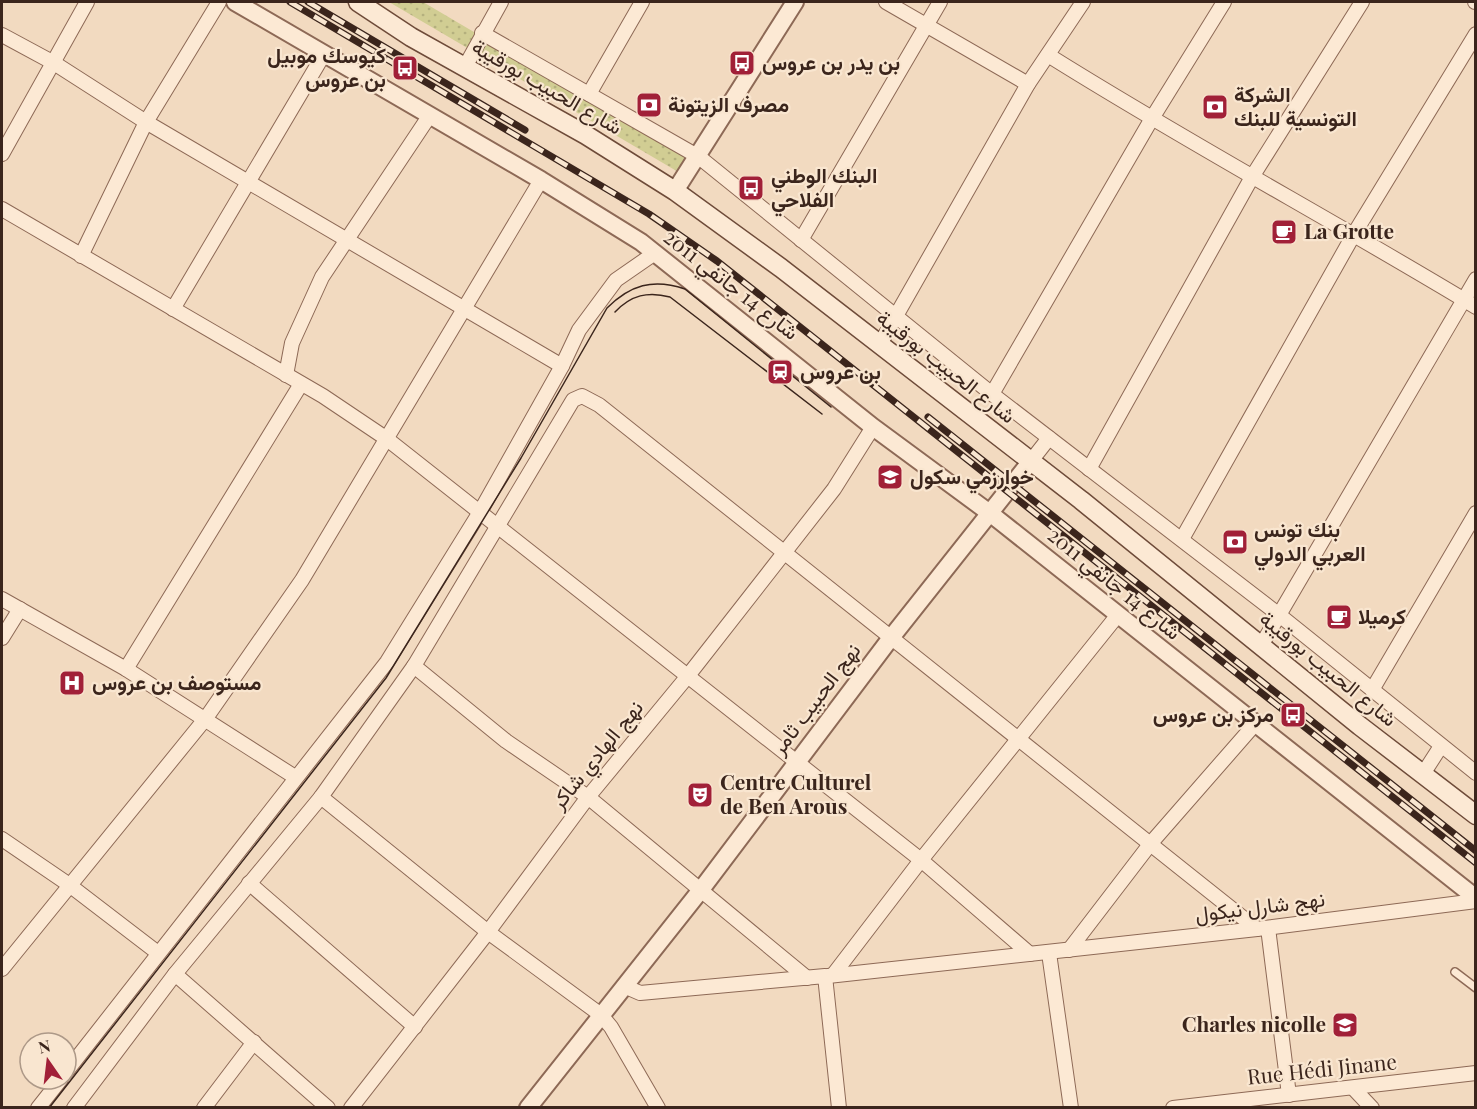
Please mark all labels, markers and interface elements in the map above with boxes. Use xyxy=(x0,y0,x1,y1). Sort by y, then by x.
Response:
street label: شارع الحبيب بورقيبة xyxy=(467,31,628,141)
place label: كيوسك موبيل بن عروس xyxy=(267,40,386,93)
place label: بن يدر بن عروس xyxy=(762,47,900,76)
bus stop icon: بن يدر بن عروس xyxy=(727,48,757,78)
bus stop icon: كيوسك موبيل بن عروس xyxy=(390,53,420,83)
place label: الشركة التونسية للبنك xyxy=(1234,79,1357,132)
place label: مصرف الزيتونة xyxy=(668,89,789,118)
bank icon: مصرف الزيتونة xyxy=(634,90,664,120)
bank icon: الشركة التونسية للبنك xyxy=(1200,92,1230,122)
place label: البنك الوطني الفلاحي xyxy=(771,160,877,217)
bus stop icon: البنك الوطني الفلاحي xyxy=(736,173,766,203)
place label: La Grotte xyxy=(1304,216,1394,244)
cafe icon: La Grotte xyxy=(1269,217,1299,247)
street label: شارع 14 جانفي 2011 xyxy=(656,222,805,349)
street label: شارع الحبيب بورقيبة xyxy=(871,302,1022,430)
place label: بن عروس xyxy=(800,356,881,385)
station icon: بن عروس xyxy=(765,357,795,387)
place label: خوارزمي سكول xyxy=(910,461,1034,494)
school or university icon: خوارزمي سكول xyxy=(875,462,905,492)
place label: بنك تونس العربي الدولي xyxy=(1254,514,1366,571)
street label: شارع 14 جانفي 2011 xyxy=(1040,520,1188,649)
bank icon: بنك تونس العربي الدولي xyxy=(1220,527,1250,557)
place label: كرميلا xyxy=(1358,601,1406,630)
cafe icon: كرميلا xyxy=(1324,602,1354,632)
street label: شارع الحبيب بورقيبة xyxy=(1254,603,1404,733)
street label: نهج الحبيب ثامر xyxy=(763,636,867,761)
place label: مستوصف بن عروس xyxy=(92,667,261,696)
hospital icon: مستوصف بن عروس xyxy=(57,668,87,698)
street label: نهج الهادي شاكر xyxy=(542,693,652,818)
place label: مركز بن عروس xyxy=(1153,699,1274,728)
bus stop icon: مركز بن عروس xyxy=(1278,700,1308,730)
place label: Centre Culturel de Ben Arous xyxy=(720,767,872,819)
theatre icon: Centre Culturel de Ben Arous xyxy=(685,780,715,810)
street label: نهج شارل نيكول xyxy=(1193,883,1326,929)
place label: Charles nicolle xyxy=(1182,1009,1326,1037)
school or university icon: Charles nicolle xyxy=(1330,1010,1360,1040)
north arrow xyxy=(18,1031,78,1091)
text: N xyxy=(36,1034,53,1058)
street label: Rue Hédi Jinane xyxy=(1246,1046,1398,1090)

